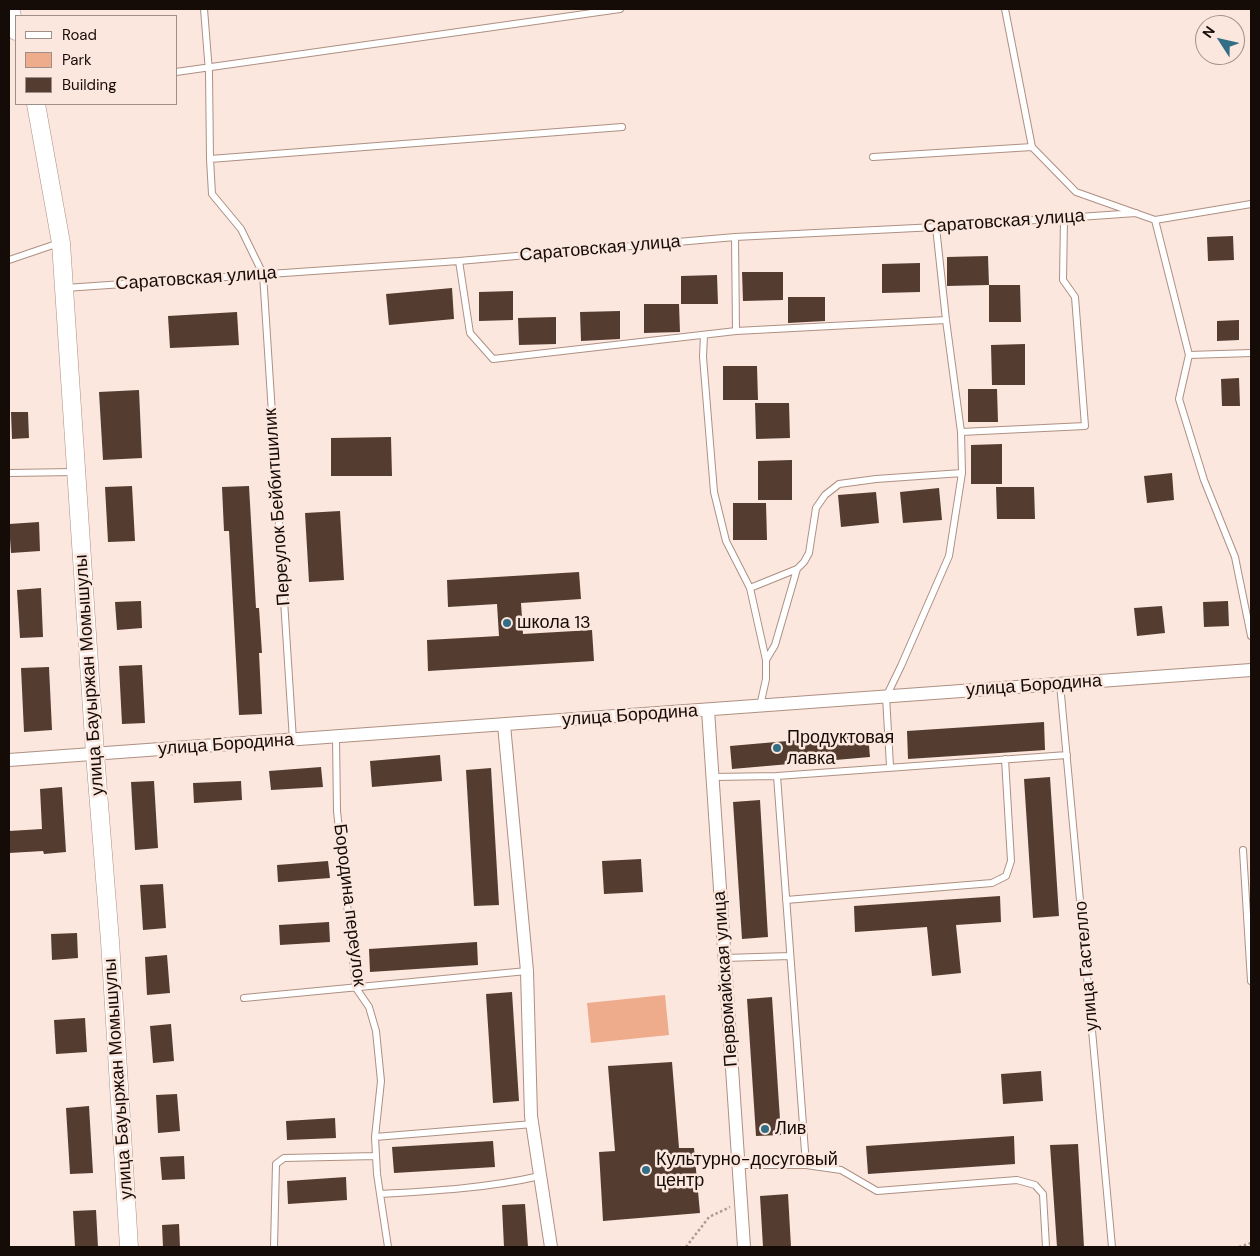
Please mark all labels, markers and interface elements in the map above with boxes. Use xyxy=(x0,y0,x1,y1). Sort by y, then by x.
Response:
legend xyxy=(15,15,178,105)
north arrow xyxy=(1195,15,1245,65)
text: N xyxy=(1198,23,1219,41)
text: Road xyxy=(62,25,97,45)
text: Park xyxy=(62,50,92,70)
text: Building xyxy=(62,75,117,95)
street label: Саратовская улица xyxy=(923,206,1085,238)
street label: Саратовская улица xyxy=(519,231,681,267)
street label: Саратовская улица xyxy=(115,263,277,295)
street label: Переулок Бейбитшилик xyxy=(260,407,296,607)
street label: улица Бауыржан Момышулы xyxy=(71,554,109,796)
place label: школа 13 xyxy=(517,612,591,634)
marker: школа 13 xyxy=(501,617,513,629)
street label: улица Бородина xyxy=(965,670,1103,702)
street label: улица Бородина xyxy=(561,700,699,732)
place label: Продуктовая лавка xyxy=(787,727,894,770)
street label: улица Бородина xyxy=(157,729,295,761)
marker: Продуктовая лавка xyxy=(771,742,783,754)
street label: Бородина переулок xyxy=(328,823,370,987)
street label: Первомайская улица xyxy=(709,890,743,1068)
street label: улица Гастелло xyxy=(1071,900,1103,1032)
street label: улица Бауыржан Момышулы xyxy=(100,958,138,1200)
place label: Лив xyxy=(775,1118,806,1140)
marker: Лив xyxy=(759,1123,771,1135)
place label: Культурно-досуговый центр xyxy=(656,1149,838,1192)
marker: Культурно-досуговый центр xyxy=(640,1164,652,1176)

